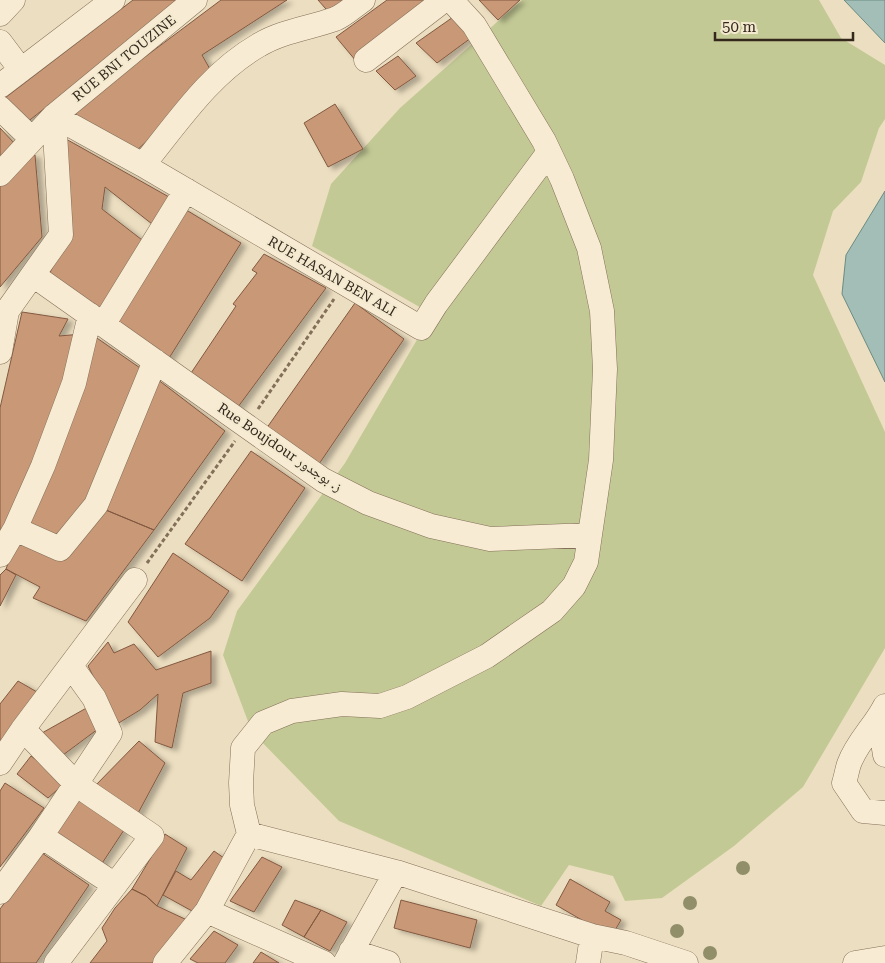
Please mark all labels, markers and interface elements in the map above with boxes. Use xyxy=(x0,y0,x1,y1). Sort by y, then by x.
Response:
scale bar xyxy=(715,10,852,42)
street label: RUE BNI TOUZINE xyxy=(69,11,179,105)
text: 50 m xyxy=(722,18,757,36)
street label: RUE HASAN BEN ALI xyxy=(265,233,399,319)
street label: Rue Boujdour ز. بوجدور xyxy=(214,399,345,495)

